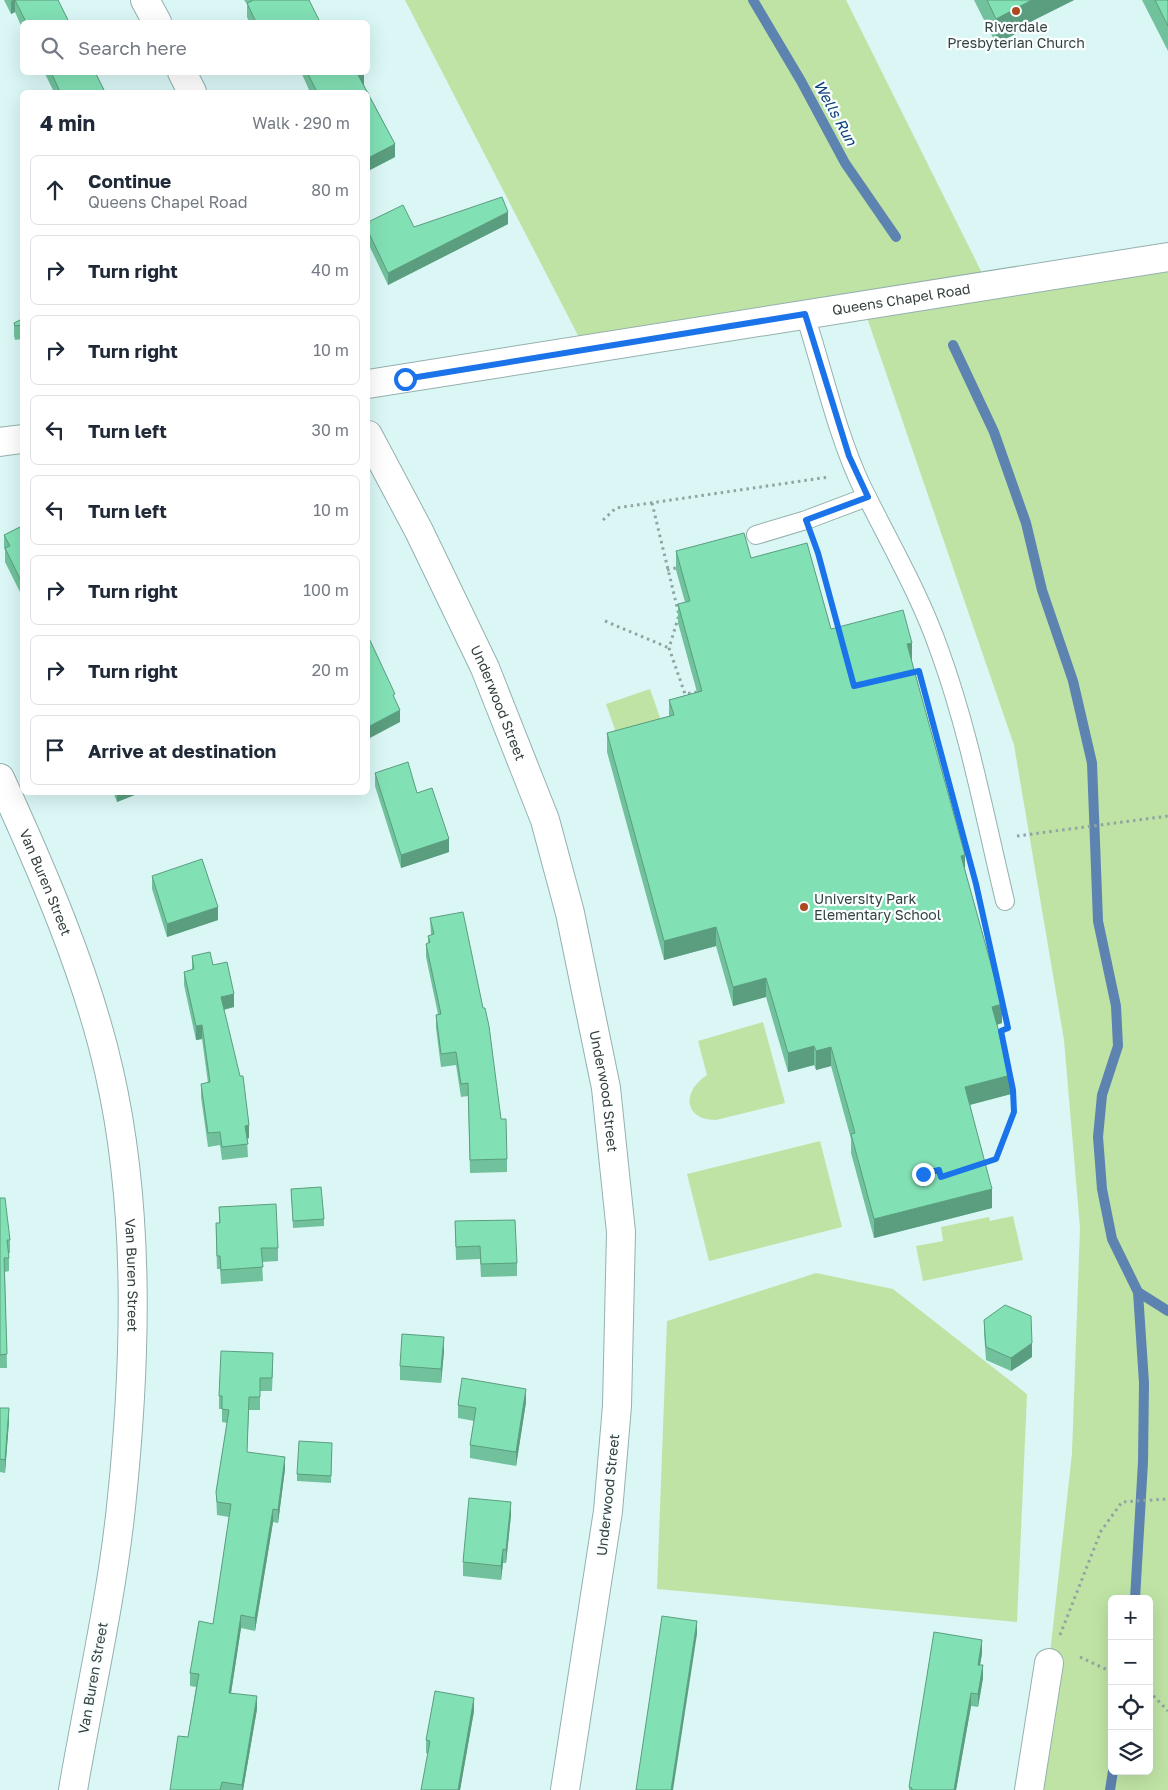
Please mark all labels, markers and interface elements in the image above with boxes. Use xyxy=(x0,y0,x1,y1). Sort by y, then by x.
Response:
marker: Riverdale Presbyterian Church xyxy=(1010,5,1022,17)
place label: Riverdale Presbyterian Church xyxy=(947,18,1085,51)
search box xyxy=(20,20,370,75)
icon: search xyxy=(38,34,66,62)
text: Search here xyxy=(78,36,187,59)
water label: Wells Run xyxy=(811,77,862,149)
text: 4 min xyxy=(40,110,95,136)
text: Walk · 290 m xyxy=(252,113,350,133)
text: Continue xyxy=(88,169,171,192)
icon: ahead xyxy=(41,176,69,204)
text: 80 m xyxy=(311,180,349,200)
text: Queens Chapel Road xyxy=(88,192,248,212)
icon: right xyxy=(41,256,69,284)
text: Turn right xyxy=(88,259,178,282)
text: 40 m xyxy=(311,260,349,280)
street label: Queens Chapel Road xyxy=(831,279,972,318)
icon: right xyxy=(41,336,69,364)
text: Turn right xyxy=(88,339,178,362)
text: 10 m xyxy=(313,340,349,360)
route start xyxy=(394,368,417,391)
icon: left xyxy=(41,416,69,444)
text: Turn left xyxy=(88,419,167,442)
text: 30 m xyxy=(312,420,349,440)
icon: left xyxy=(41,496,69,524)
text: Turn left xyxy=(88,499,167,522)
text: 10 m xyxy=(313,500,349,520)
icon: right xyxy=(41,576,69,604)
text: Turn right xyxy=(88,579,178,602)
text: 100 m xyxy=(303,580,349,600)
street label: Underwood Street xyxy=(467,642,530,763)
icon: right xyxy=(41,656,69,684)
text: Turn right xyxy=(88,659,178,682)
text: 20 m xyxy=(312,660,349,680)
icon: arrive xyxy=(41,736,69,764)
text: Arrive at destination xyxy=(88,739,276,762)
street label: Van Buren Street xyxy=(16,826,75,938)
place label: University Park Elementary School xyxy=(814,890,941,923)
marker: University Park Elementary School xyxy=(798,901,810,913)
street label: Underwood Street xyxy=(586,1029,622,1153)
route end xyxy=(912,1163,935,1186)
street label: Van Buren Street xyxy=(122,1218,142,1332)
street label: Underwood Street xyxy=(593,1433,622,1557)
map controls xyxy=(1108,1595,1153,1775)
button: + xyxy=(1108,1595,1153,1640)
street label: Van Buren Street xyxy=(74,1621,111,1735)
button: − xyxy=(1108,1640,1153,1685)
button: locate xyxy=(1108,1685,1153,1730)
button: layers xyxy=(1108,1730,1153,1775)

